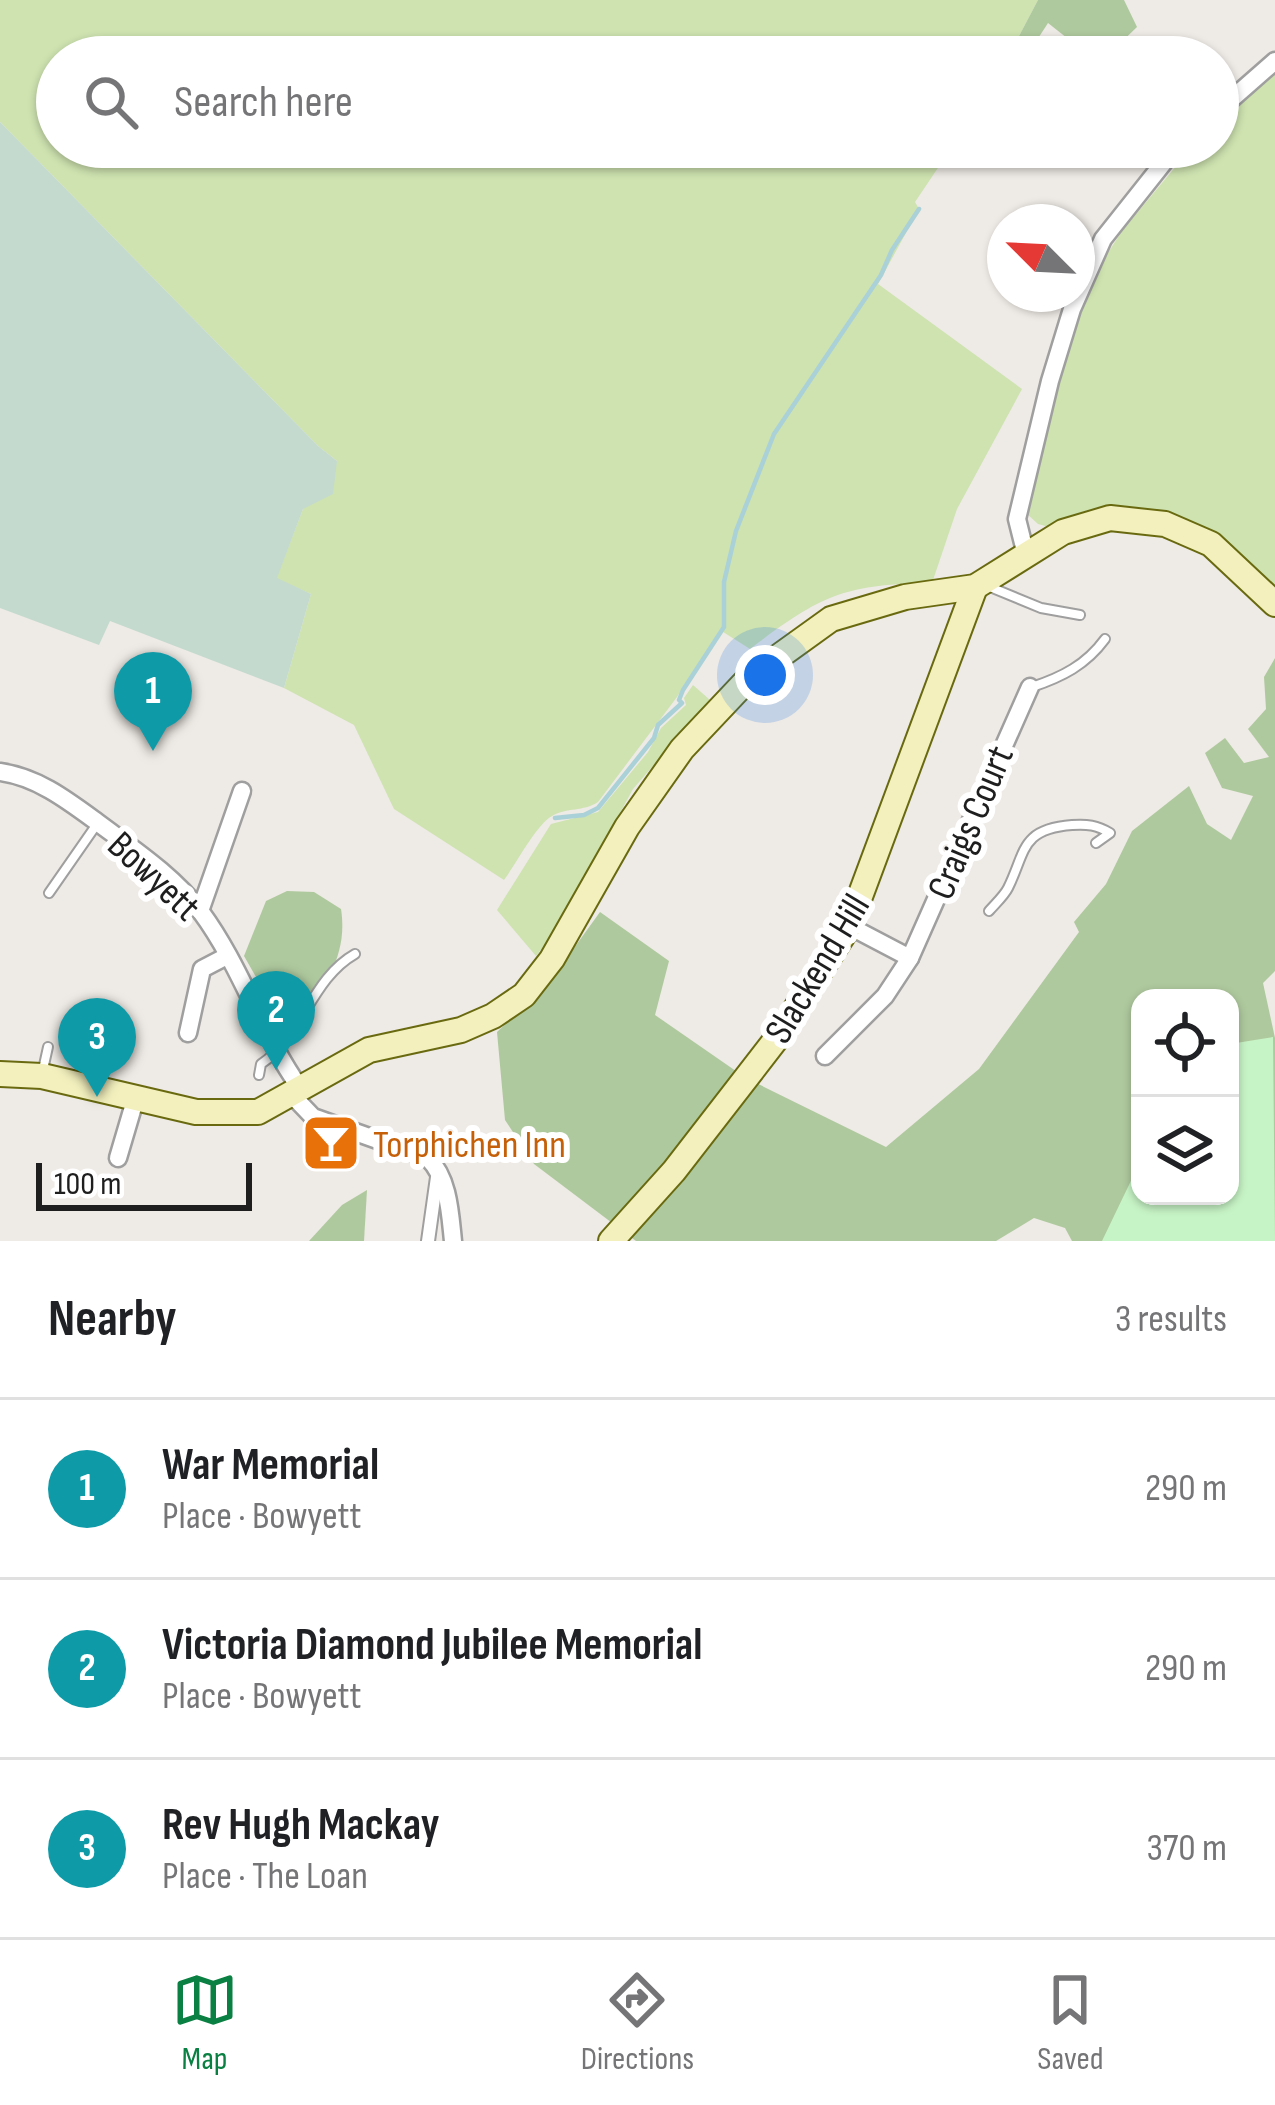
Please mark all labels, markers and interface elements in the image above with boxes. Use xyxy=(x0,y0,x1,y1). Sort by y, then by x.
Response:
search box xyxy=(36,36,1239,168)
icon: search xyxy=(78,69,144,135)
text: Search here xyxy=(174,75,353,130)
north arrow xyxy=(987,204,1095,312)
your location xyxy=(735,645,795,705)
pin: 1 xyxy=(114,652,192,751)
street label: Craigs Court xyxy=(918,739,1025,907)
street label: Bowyett xyxy=(97,822,209,931)
street label: Slackend Hill xyxy=(755,886,881,1052)
pin: 2 xyxy=(237,971,315,1070)
map controls xyxy=(1131,989,1239,1205)
button: locate xyxy=(1131,989,1239,1097)
pin: 3 xyxy=(58,998,136,1097)
button: layers xyxy=(1131,1097,1239,1205)
bar icon: Torphichen Inn xyxy=(300,1112,362,1174)
place label: Torphichen Inn xyxy=(373,1122,566,1169)
scale bar xyxy=(36,1157,252,1210)
text: 100 m xyxy=(54,1164,121,1204)
text: Nearby xyxy=(48,1289,177,1350)
text: 3 results xyxy=(1115,1296,1227,1343)
text: War Memorial xyxy=(162,1438,379,1493)
text: 1 xyxy=(79,1465,95,1512)
text: 290 m xyxy=(1145,1465,1227,1512)
text: Place · Bowyett xyxy=(162,1493,361,1540)
text: Victoria Diamond Jubilee Memorial xyxy=(162,1618,702,1673)
text: 2 xyxy=(78,1645,96,1692)
text: 290 m xyxy=(1145,1645,1227,1692)
text: Place · Bowyett xyxy=(162,1673,361,1720)
text: Rev Hugh Mackay xyxy=(162,1798,439,1853)
text: 3 xyxy=(78,1825,96,1872)
text: 370 m xyxy=(1147,1825,1227,1872)
text: Place · The Loan xyxy=(162,1853,368,1900)
tab: Map xyxy=(172,1967,238,2079)
tab: Directions xyxy=(581,1967,694,2079)
tab: Saved xyxy=(1037,1967,1103,2079)

